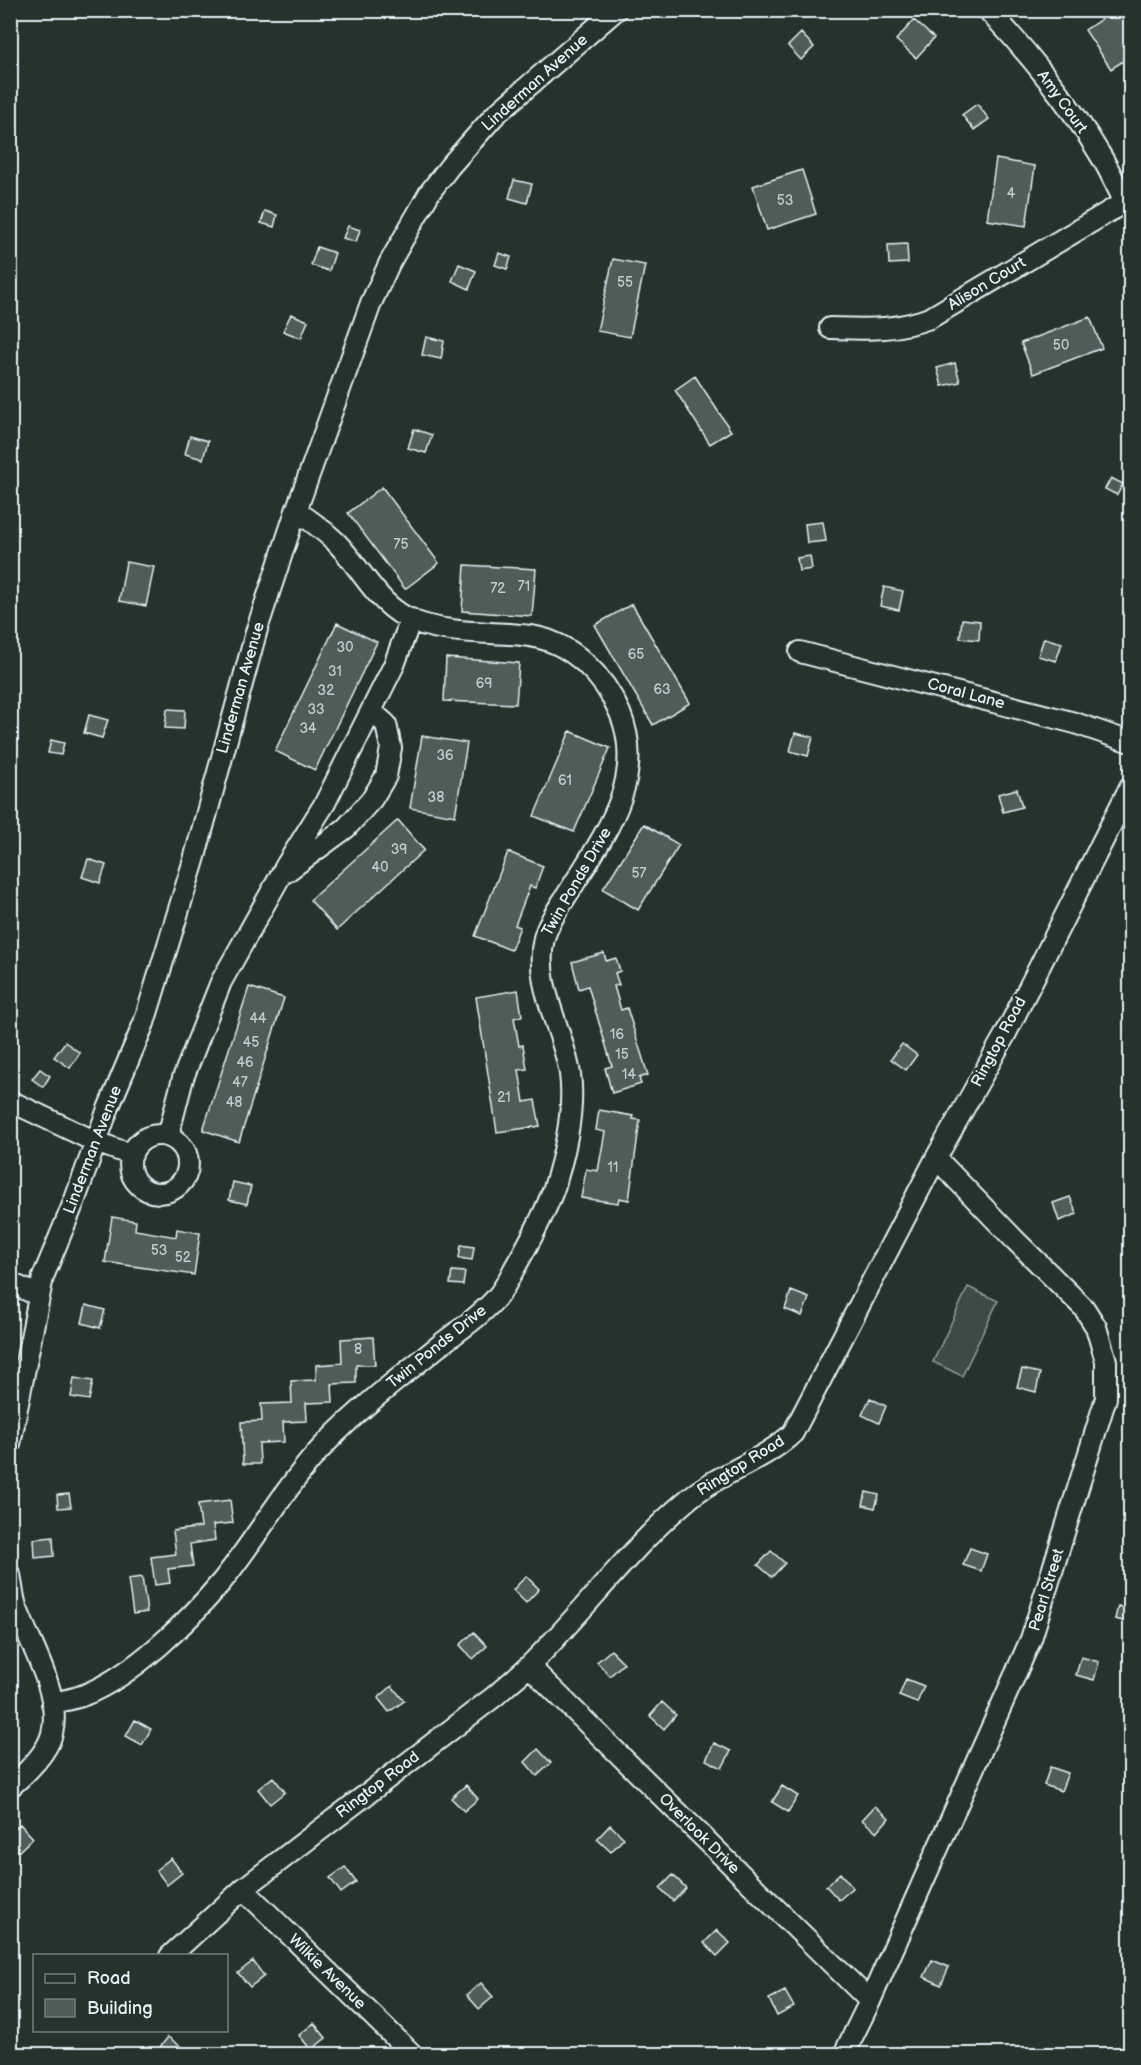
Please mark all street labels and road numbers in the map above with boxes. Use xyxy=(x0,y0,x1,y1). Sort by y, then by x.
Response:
street label: Linderman Avenue xyxy=(478,30,592,135)
street label: Amy Court xyxy=(1033,67,1091,137)
street label: Alison Court xyxy=(945,253,1029,315)
street label: Linderman Avenue xyxy=(213,620,269,756)
street label: Coral Lane xyxy=(925,675,1007,714)
street label: Twin Ponds Drive xyxy=(538,824,616,940)
street label: Ringtop Road xyxy=(967,994,1031,1090)
street label: Linderman Avenue xyxy=(60,1083,126,1217)
street label: Twin Ponds Drive xyxy=(383,1301,491,1393)
street label: Ringtop Road xyxy=(694,1432,788,1500)
street label: Pearl Street xyxy=(1025,1546,1069,1634)
street label: Ringtop Road xyxy=(333,1748,423,1822)
street label: Overlook Drive xyxy=(655,1790,744,1879)
street label: Wilkie Avenue xyxy=(284,1930,370,2014)

